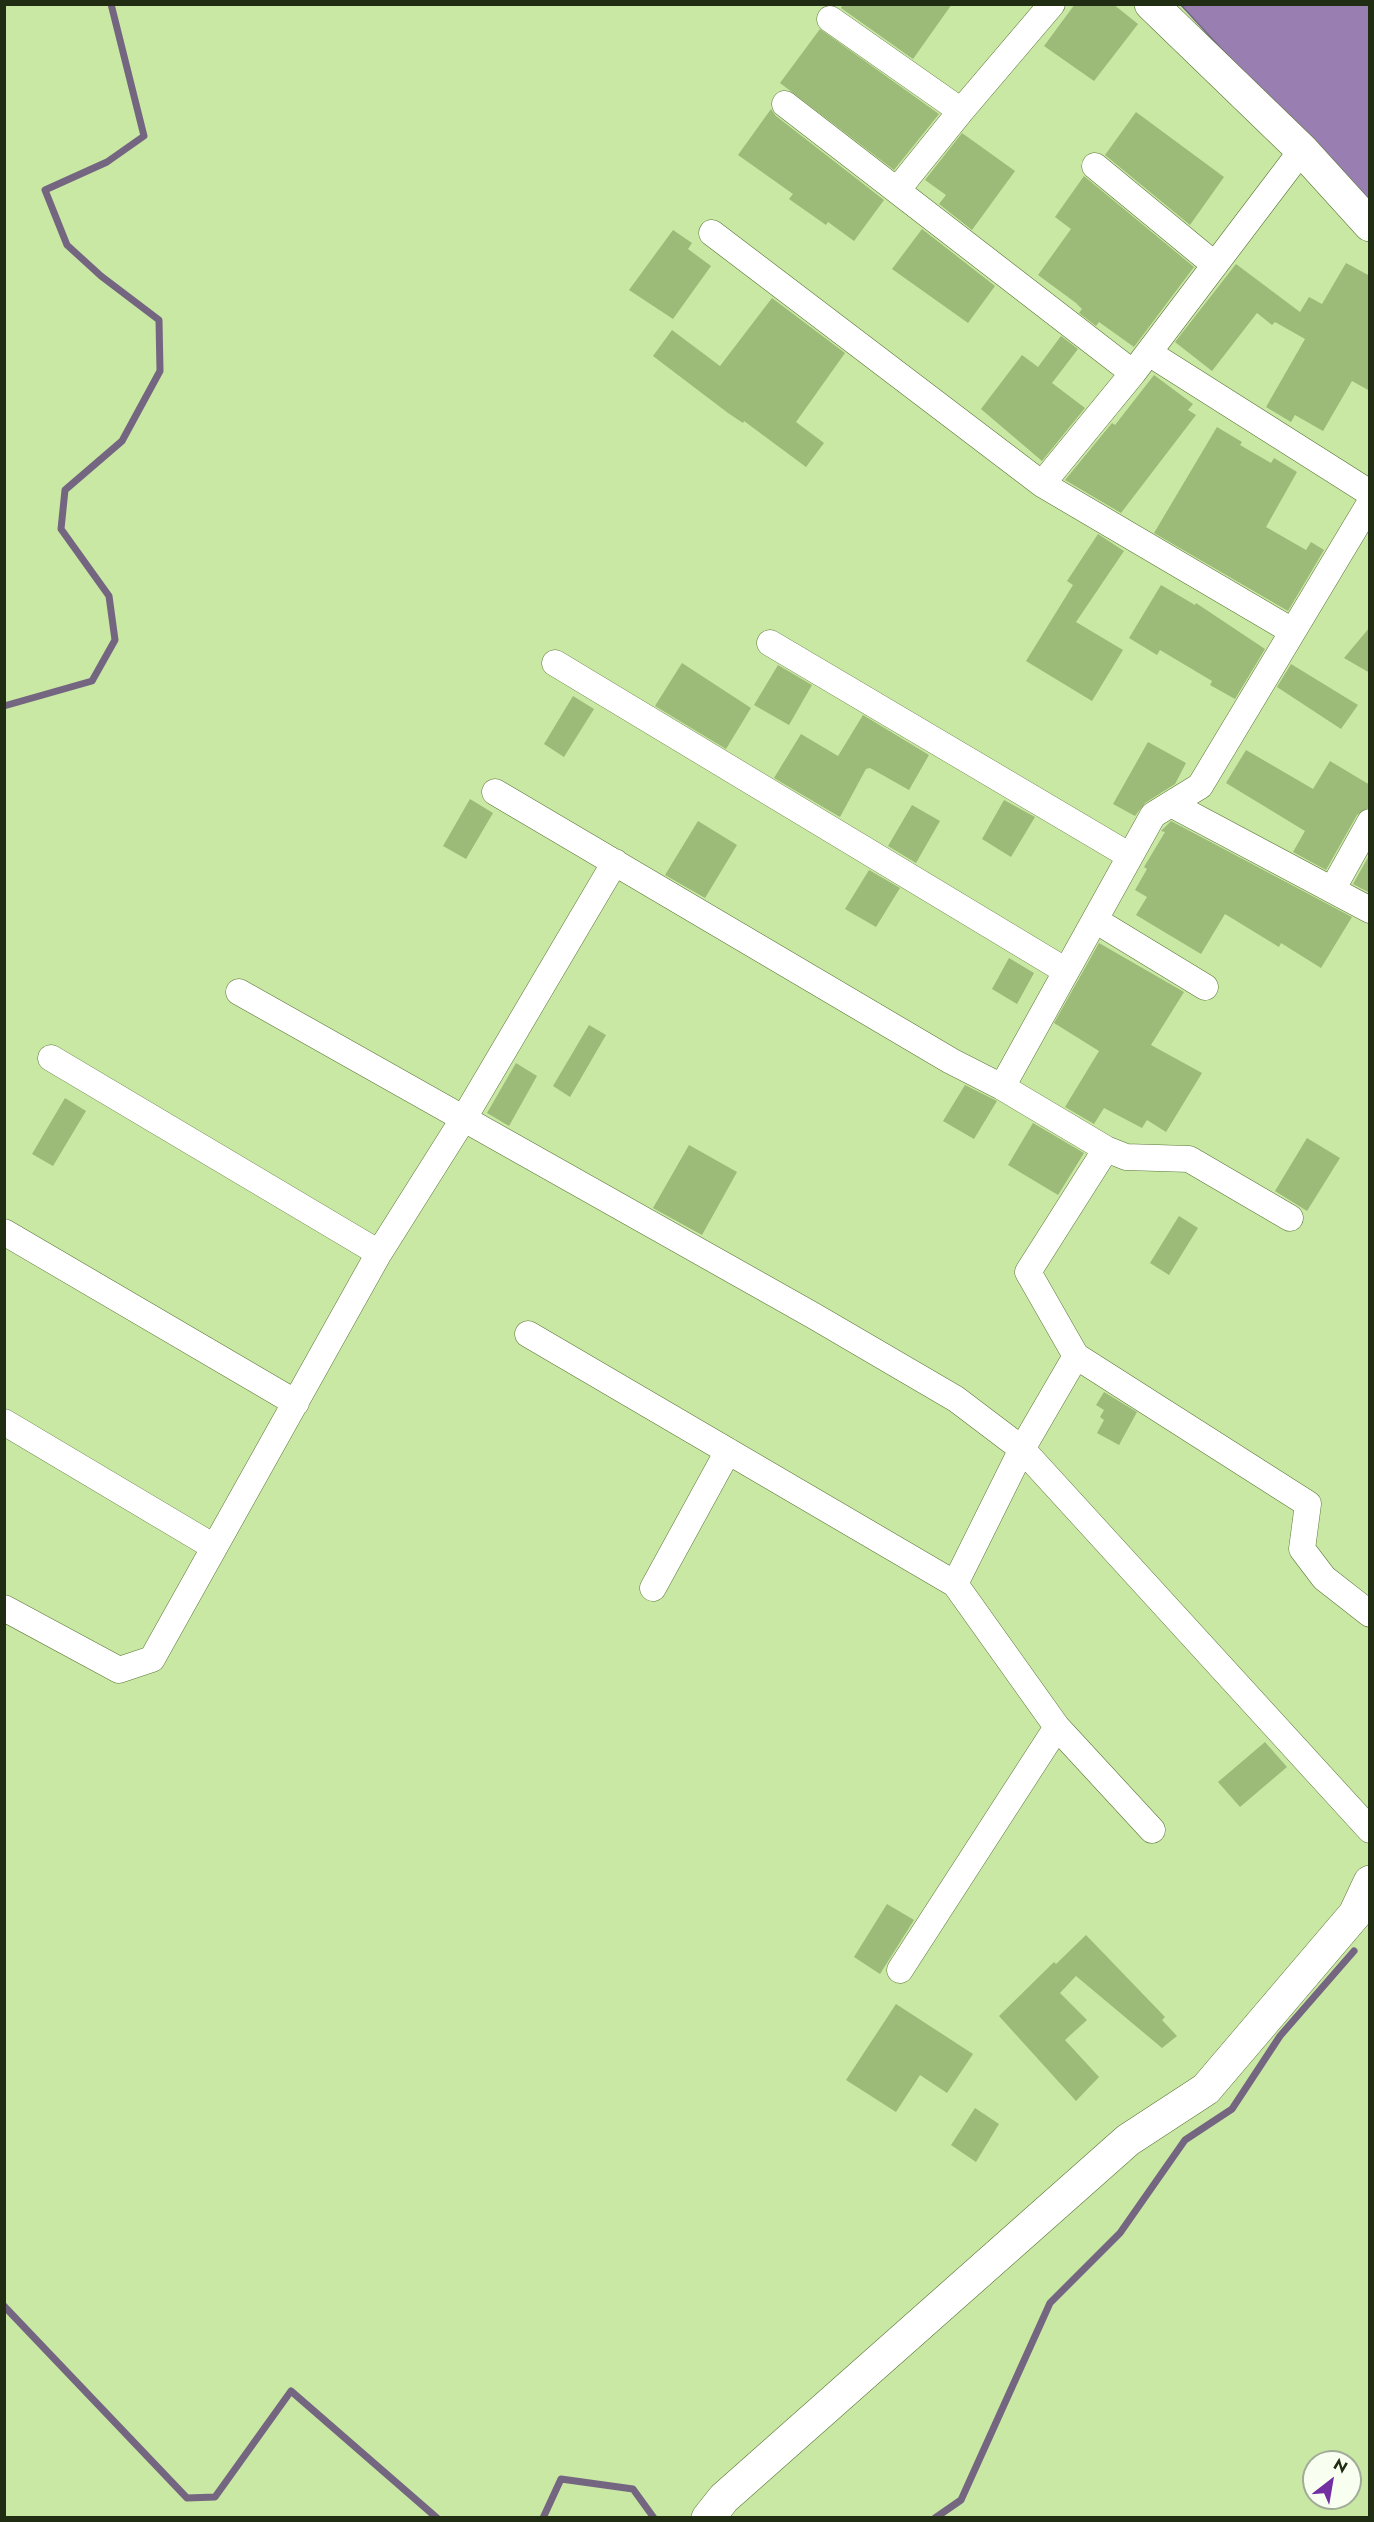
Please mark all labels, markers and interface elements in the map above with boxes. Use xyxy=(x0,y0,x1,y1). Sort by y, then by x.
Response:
north arrow xyxy=(1302,2450,1362,2510)
text: N xyxy=(1329,2453,1352,2479)

